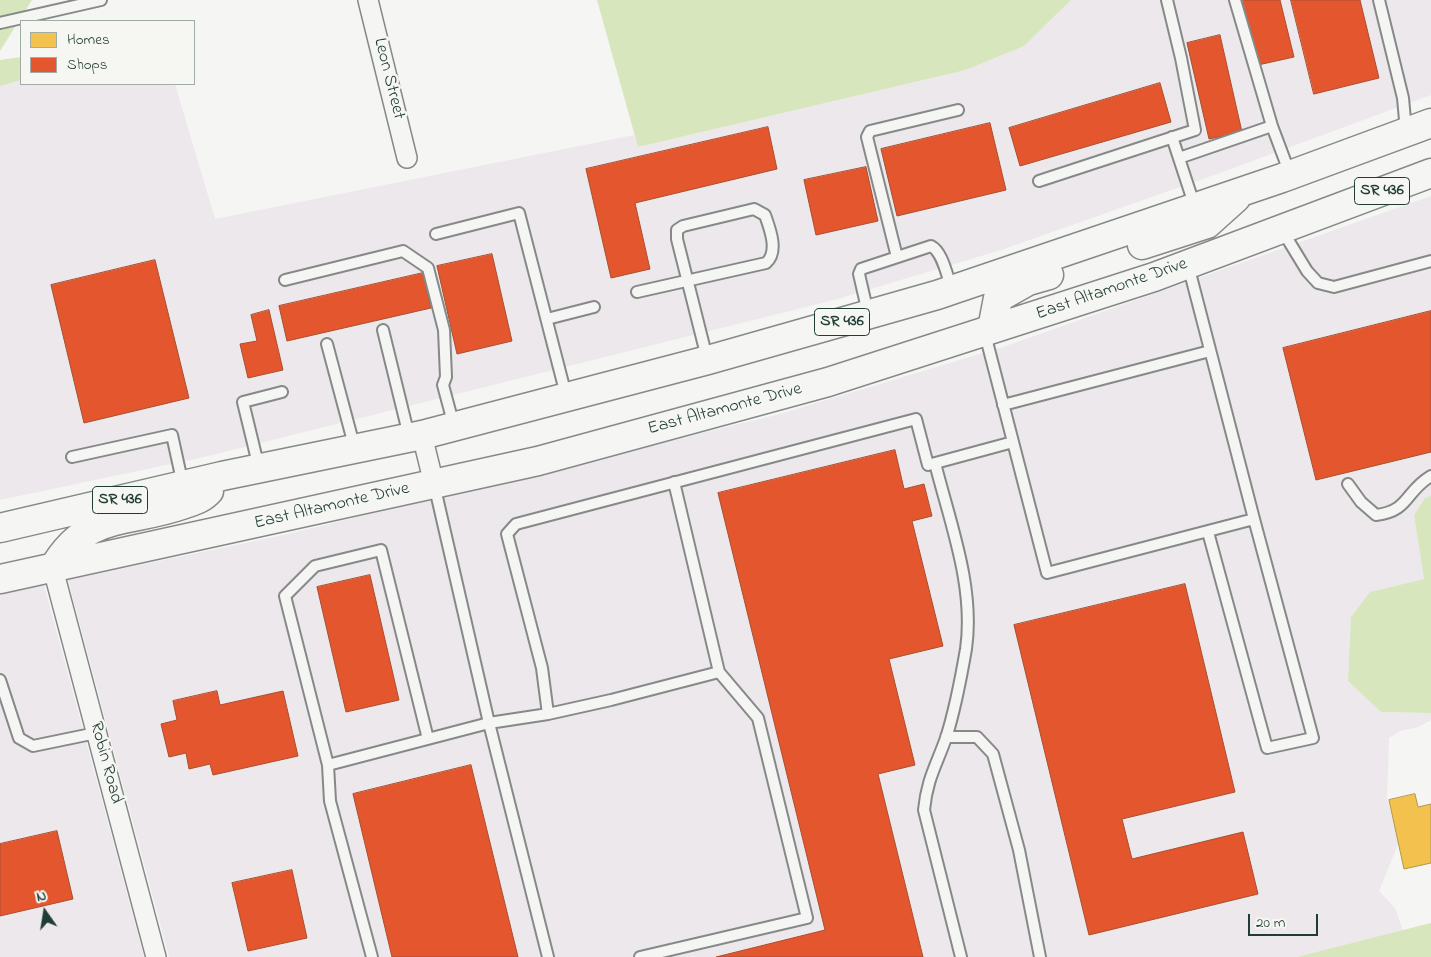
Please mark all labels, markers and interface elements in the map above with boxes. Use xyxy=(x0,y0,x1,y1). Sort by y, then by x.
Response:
legend xyxy=(20,20,195,85)
text: Homes xyxy=(67,29,110,51)
street label: Leon Street xyxy=(368,36,408,122)
text: Shops xyxy=(67,54,107,76)
road number: SR 436 xyxy=(1354,178,1410,205)
street label: East Altamonte Drive xyxy=(1033,254,1191,326)
road number: SR 436 xyxy=(814,308,870,336)
street label: East Altamonte Drive xyxy=(646,379,804,441)
street label: East Altamonte Drive xyxy=(252,479,412,535)
road number: SR 436 xyxy=(92,486,148,514)
street label: Robin Road xyxy=(84,720,126,806)
text: N xyxy=(35,886,48,908)
north arrow xyxy=(20,887,70,937)
scale bar xyxy=(1251,904,1321,936)
text: 20 m xyxy=(1256,912,1285,934)

